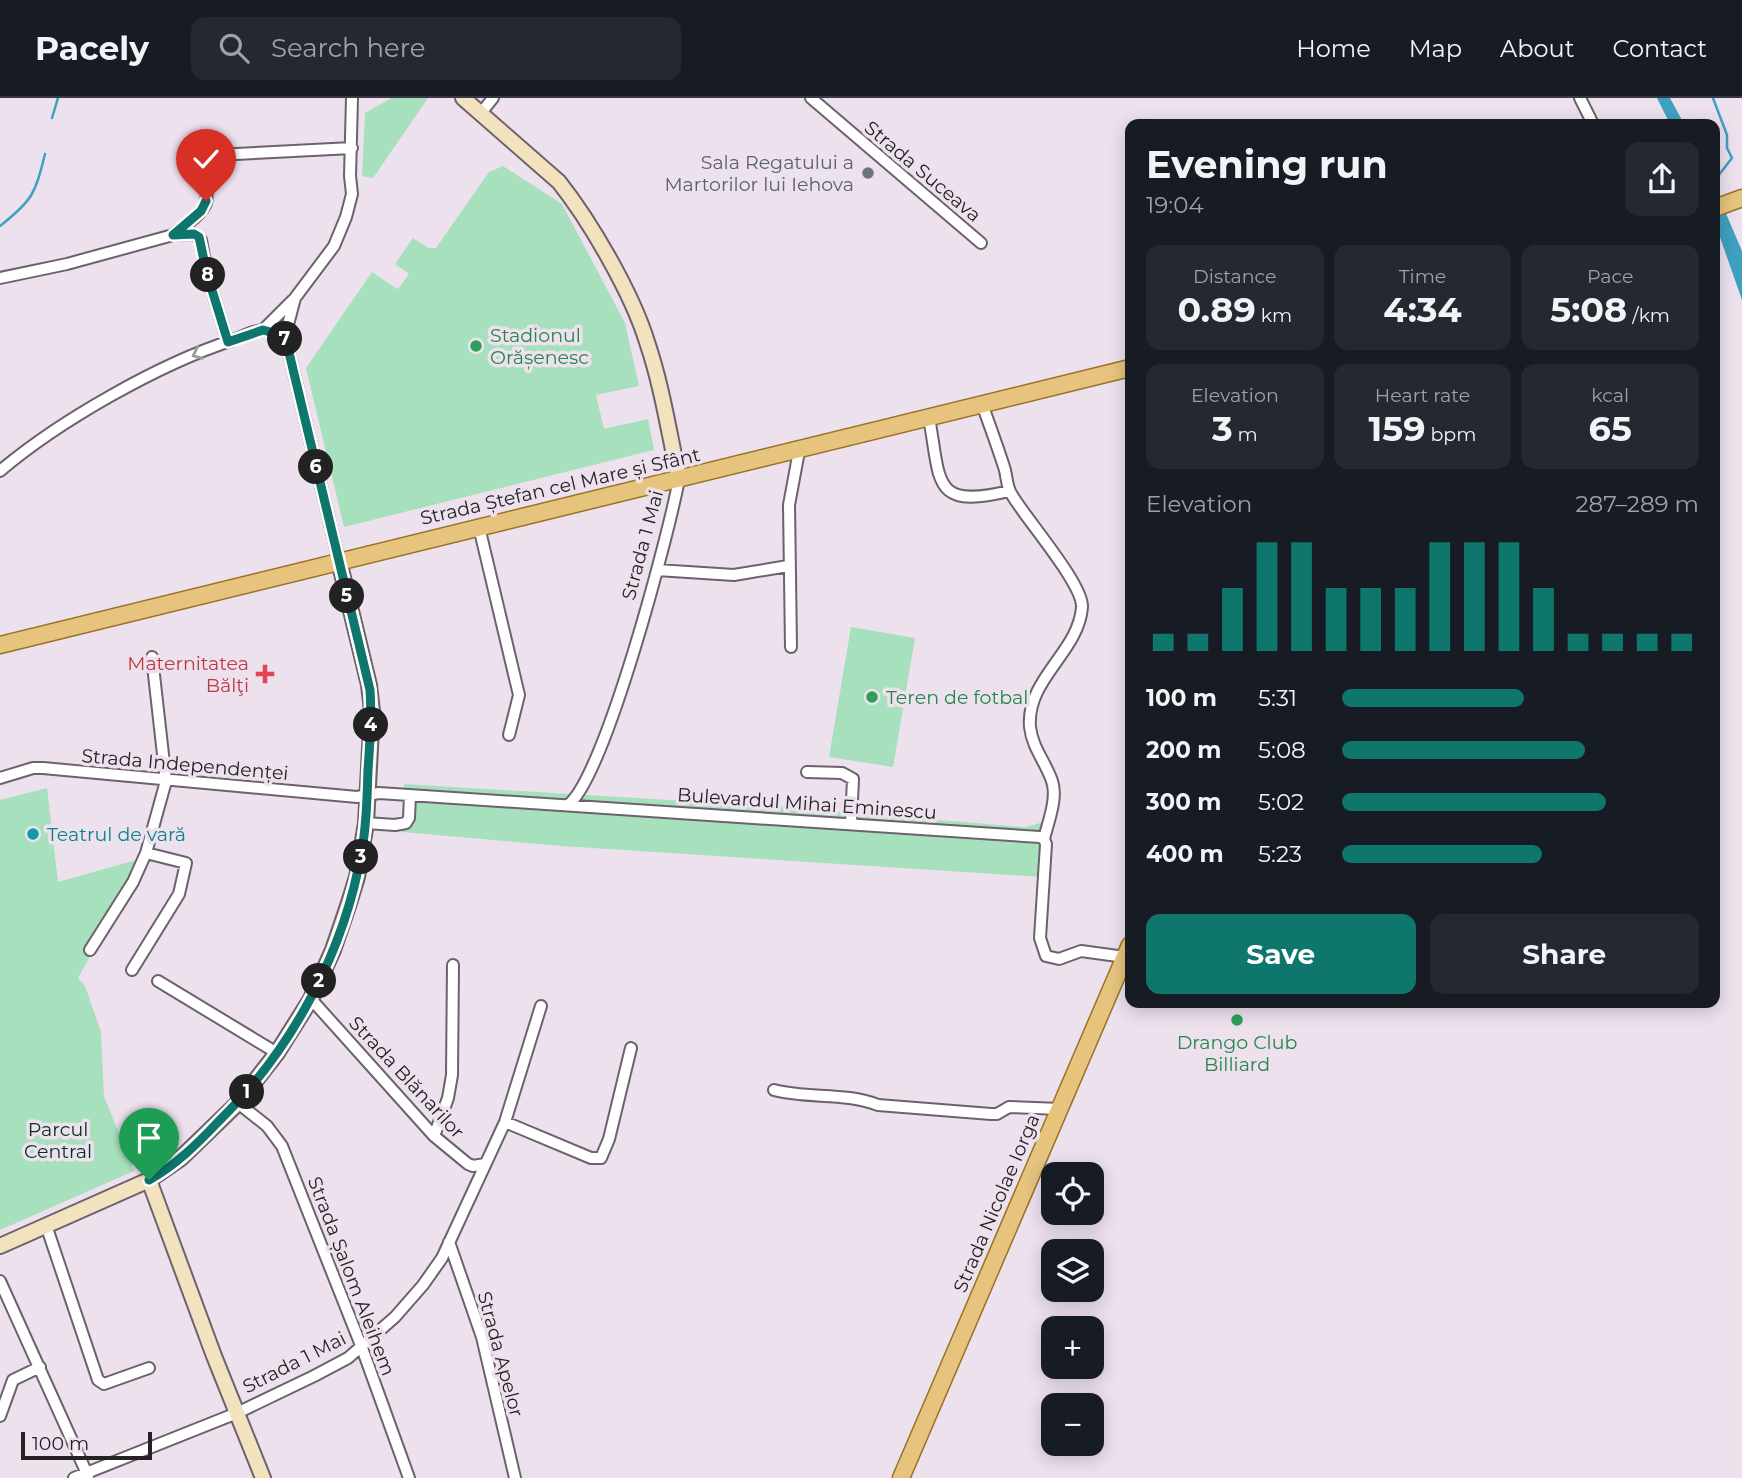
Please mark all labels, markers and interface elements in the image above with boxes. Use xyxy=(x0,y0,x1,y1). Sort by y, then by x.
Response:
search box xyxy=(191,17,681,80)
text: Pacely xyxy=(35,28,149,68)
icon: search xyxy=(215,29,253,67)
text: Search here xyxy=(271,32,426,64)
text: Home xyxy=(1296,34,1371,63)
text: Map xyxy=(1409,34,1462,63)
text: About xyxy=(1500,34,1574,63)
text: Contact xyxy=(1612,34,1707,63)
street label: Strada Suceava xyxy=(860,116,986,227)
pin xyxy=(176,129,236,201)
icon: check xyxy=(187,140,225,178)
text: Evening run xyxy=(1146,141,1388,188)
button: share xyxy=(1625,142,1699,216)
place label: Sala Regatului a Martorilor lui Iehova xyxy=(664,151,854,196)
marker: Sala Regatului a Martorilor lui Iehova xyxy=(860,165,876,181)
text: 19:04 xyxy=(1146,191,1204,219)
pin: 8 xyxy=(190,258,226,292)
text: 8 xyxy=(201,263,214,286)
text: Distance xyxy=(1193,265,1277,288)
text: Time xyxy=(1399,265,1446,288)
text: Pace xyxy=(1587,265,1633,288)
text: 0.89 xyxy=(1178,288,1256,331)
text: 4:34 xyxy=(1383,288,1462,331)
text: 5:08 xyxy=(1550,288,1627,331)
text: km xyxy=(1256,304,1292,327)
text: /km xyxy=(1627,304,1670,327)
pin: 7 xyxy=(268,322,302,356)
place label: Stadionul Orășenesc xyxy=(490,324,589,370)
text: 7 xyxy=(279,327,290,350)
marker: Stadionul Orășenesc xyxy=(468,338,484,354)
one-way arrow xyxy=(192,346,204,360)
text: Elevation xyxy=(1191,384,1279,407)
text: Heart rate xyxy=(1375,384,1470,407)
text: kcal xyxy=(1591,384,1629,407)
text: 3 xyxy=(1212,407,1233,450)
text: 159 xyxy=(1369,407,1425,450)
text: 65 xyxy=(1589,407,1632,450)
text: m xyxy=(1233,423,1258,446)
text: bpm xyxy=(1425,423,1476,446)
street label: Strada Ștefan cel Mare și Sfânt xyxy=(418,443,703,531)
pin: 6 xyxy=(298,450,334,484)
text: 6 xyxy=(309,455,322,478)
street label: Strada 1 Mai xyxy=(617,488,668,603)
text: Elevation xyxy=(1146,490,1252,518)
text: 287–289 m xyxy=(1575,490,1699,518)
pin: 5 xyxy=(330,578,364,614)
text: 5 xyxy=(341,584,352,607)
place label: Maternitatea Bălţi xyxy=(127,652,249,697)
marker: Maternitatea Bălţi xyxy=(255,664,275,684)
text: 100 m xyxy=(1146,684,1217,712)
text: 5:31 xyxy=(1258,684,1297,712)
place label: Teren de fotbal xyxy=(886,686,1028,709)
marker: Teren de fotbal xyxy=(864,689,880,705)
pin: 4 xyxy=(354,708,388,742)
text: 4 xyxy=(364,713,377,736)
text: 200 m xyxy=(1146,736,1221,764)
text: 5:08 xyxy=(1258,736,1306,764)
street label: Strada Independenței xyxy=(80,744,289,786)
street label: Bulevardul Mihai Eminescu xyxy=(676,783,938,824)
text: 300 m xyxy=(1146,788,1222,816)
text: 5:02 xyxy=(1258,788,1304,816)
place label: Teatrul de vară xyxy=(47,823,186,846)
marker: Teatrul de vară xyxy=(25,826,41,842)
pin: 3 xyxy=(344,840,378,874)
text: 400 m xyxy=(1146,840,1224,868)
text: 5:23 xyxy=(1258,840,1302,868)
text: 3 xyxy=(355,845,366,868)
button: Save xyxy=(1146,914,1416,994)
button: Share xyxy=(1430,914,1699,994)
pin: 2 xyxy=(302,964,336,998)
text: 2 xyxy=(313,969,324,992)
street label: Strada Blănarilor xyxy=(344,1012,469,1143)
marker: Drango Club Billiard xyxy=(1229,1012,1245,1028)
place label: Drango Club Billiard xyxy=(1177,1031,1297,1076)
pin: 1 xyxy=(230,1074,264,1110)
text: 1 xyxy=(243,1080,250,1103)
pin xyxy=(119,1108,179,1180)
street label: Strada Nicolae Iorga xyxy=(948,1111,1044,1296)
park label: Parcul Central xyxy=(24,1118,92,1163)
icon: arrive xyxy=(130,1119,168,1157)
map controls xyxy=(1041,1162,1104,1456)
button: locate xyxy=(1041,1162,1104,1225)
street label: Strada Șalom Aleihem xyxy=(302,1173,400,1379)
button: layers xyxy=(1041,1239,1104,1302)
street label: Strada Apelor xyxy=(473,1289,528,1419)
button: + xyxy=(1041,1316,1104,1379)
street label: Strada 1 Mai xyxy=(239,1327,350,1398)
button: − xyxy=(1041,1393,1104,1456)
scale bar xyxy=(21,1429,152,1461)
text: 100 m xyxy=(32,1432,89,1455)

